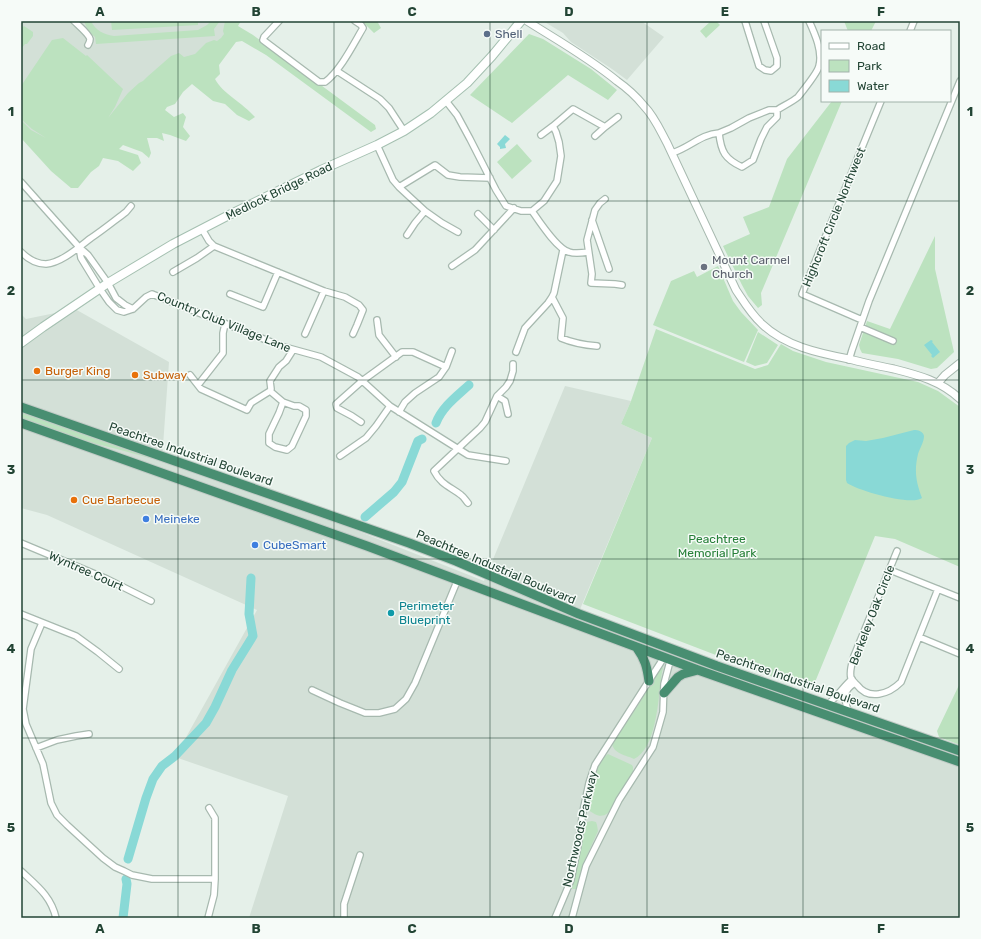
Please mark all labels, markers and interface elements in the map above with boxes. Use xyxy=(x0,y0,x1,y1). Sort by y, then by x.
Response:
text: A xyxy=(95,4,105,19)
text: B xyxy=(251,4,261,19)
text: C xyxy=(407,4,417,19)
text: D xyxy=(564,4,574,19)
text: E xyxy=(721,4,729,19)
text: F xyxy=(877,4,885,19)
place label: Shell xyxy=(495,27,522,41)
marker: Shell xyxy=(482,29,492,39)
legend xyxy=(821,30,951,102)
text: Road xyxy=(857,39,885,53)
text: Park xyxy=(857,59,883,73)
text: Water xyxy=(857,79,889,93)
text: 1 xyxy=(8,104,14,119)
text: 1 xyxy=(967,104,973,119)
street label: Highcroft Circle Northwest xyxy=(800,145,869,289)
street label: Medlock Bridge Road xyxy=(223,159,335,223)
place label: Mount Carmel Church xyxy=(712,253,790,281)
marker: Mount Carmel Church xyxy=(699,262,709,272)
text: 2 xyxy=(7,283,15,298)
text: 2 xyxy=(966,283,974,298)
street label: Country Club Village Lane xyxy=(155,289,293,355)
place label: Burger King xyxy=(45,364,110,378)
marker: Burger King xyxy=(32,366,42,376)
place label: Subway xyxy=(143,368,188,382)
marker: Subway xyxy=(130,370,140,380)
street label: Peachtree Industrial Boulevard xyxy=(107,419,275,489)
text: 3 xyxy=(7,462,16,477)
text: 3 xyxy=(966,462,975,477)
place label: Cue Barbecue xyxy=(82,493,161,507)
marker: Cue Barbecue xyxy=(69,495,79,505)
place label: Meineke xyxy=(154,512,200,526)
marker: Meineke xyxy=(141,514,151,524)
street label: Peachtree Industrial Boulevard xyxy=(414,527,578,607)
park label: Peachtree Memorial Park xyxy=(678,532,757,560)
place label: CubeSmart xyxy=(263,538,326,552)
marker: CubeSmart xyxy=(250,540,260,550)
street label: Wyntree Court xyxy=(46,548,126,594)
street label: Berkeley Oak Circle xyxy=(846,563,898,667)
place label: Perimeter Blueprint xyxy=(399,599,455,627)
marker: Perimeter Blueprint xyxy=(386,608,396,618)
text: 4 xyxy=(7,641,16,656)
text: 4 xyxy=(966,641,975,656)
street label: Peachtree Industrial Boulevard xyxy=(714,646,882,716)
street label: Northwoods Parkway xyxy=(560,769,600,888)
text: 5 xyxy=(7,820,15,835)
text: 5 xyxy=(966,820,974,835)
text: A xyxy=(95,921,105,936)
text: B xyxy=(251,921,261,936)
text: C xyxy=(407,921,417,936)
text: D xyxy=(564,921,574,936)
text: E xyxy=(721,921,729,936)
text: F xyxy=(877,921,885,936)

